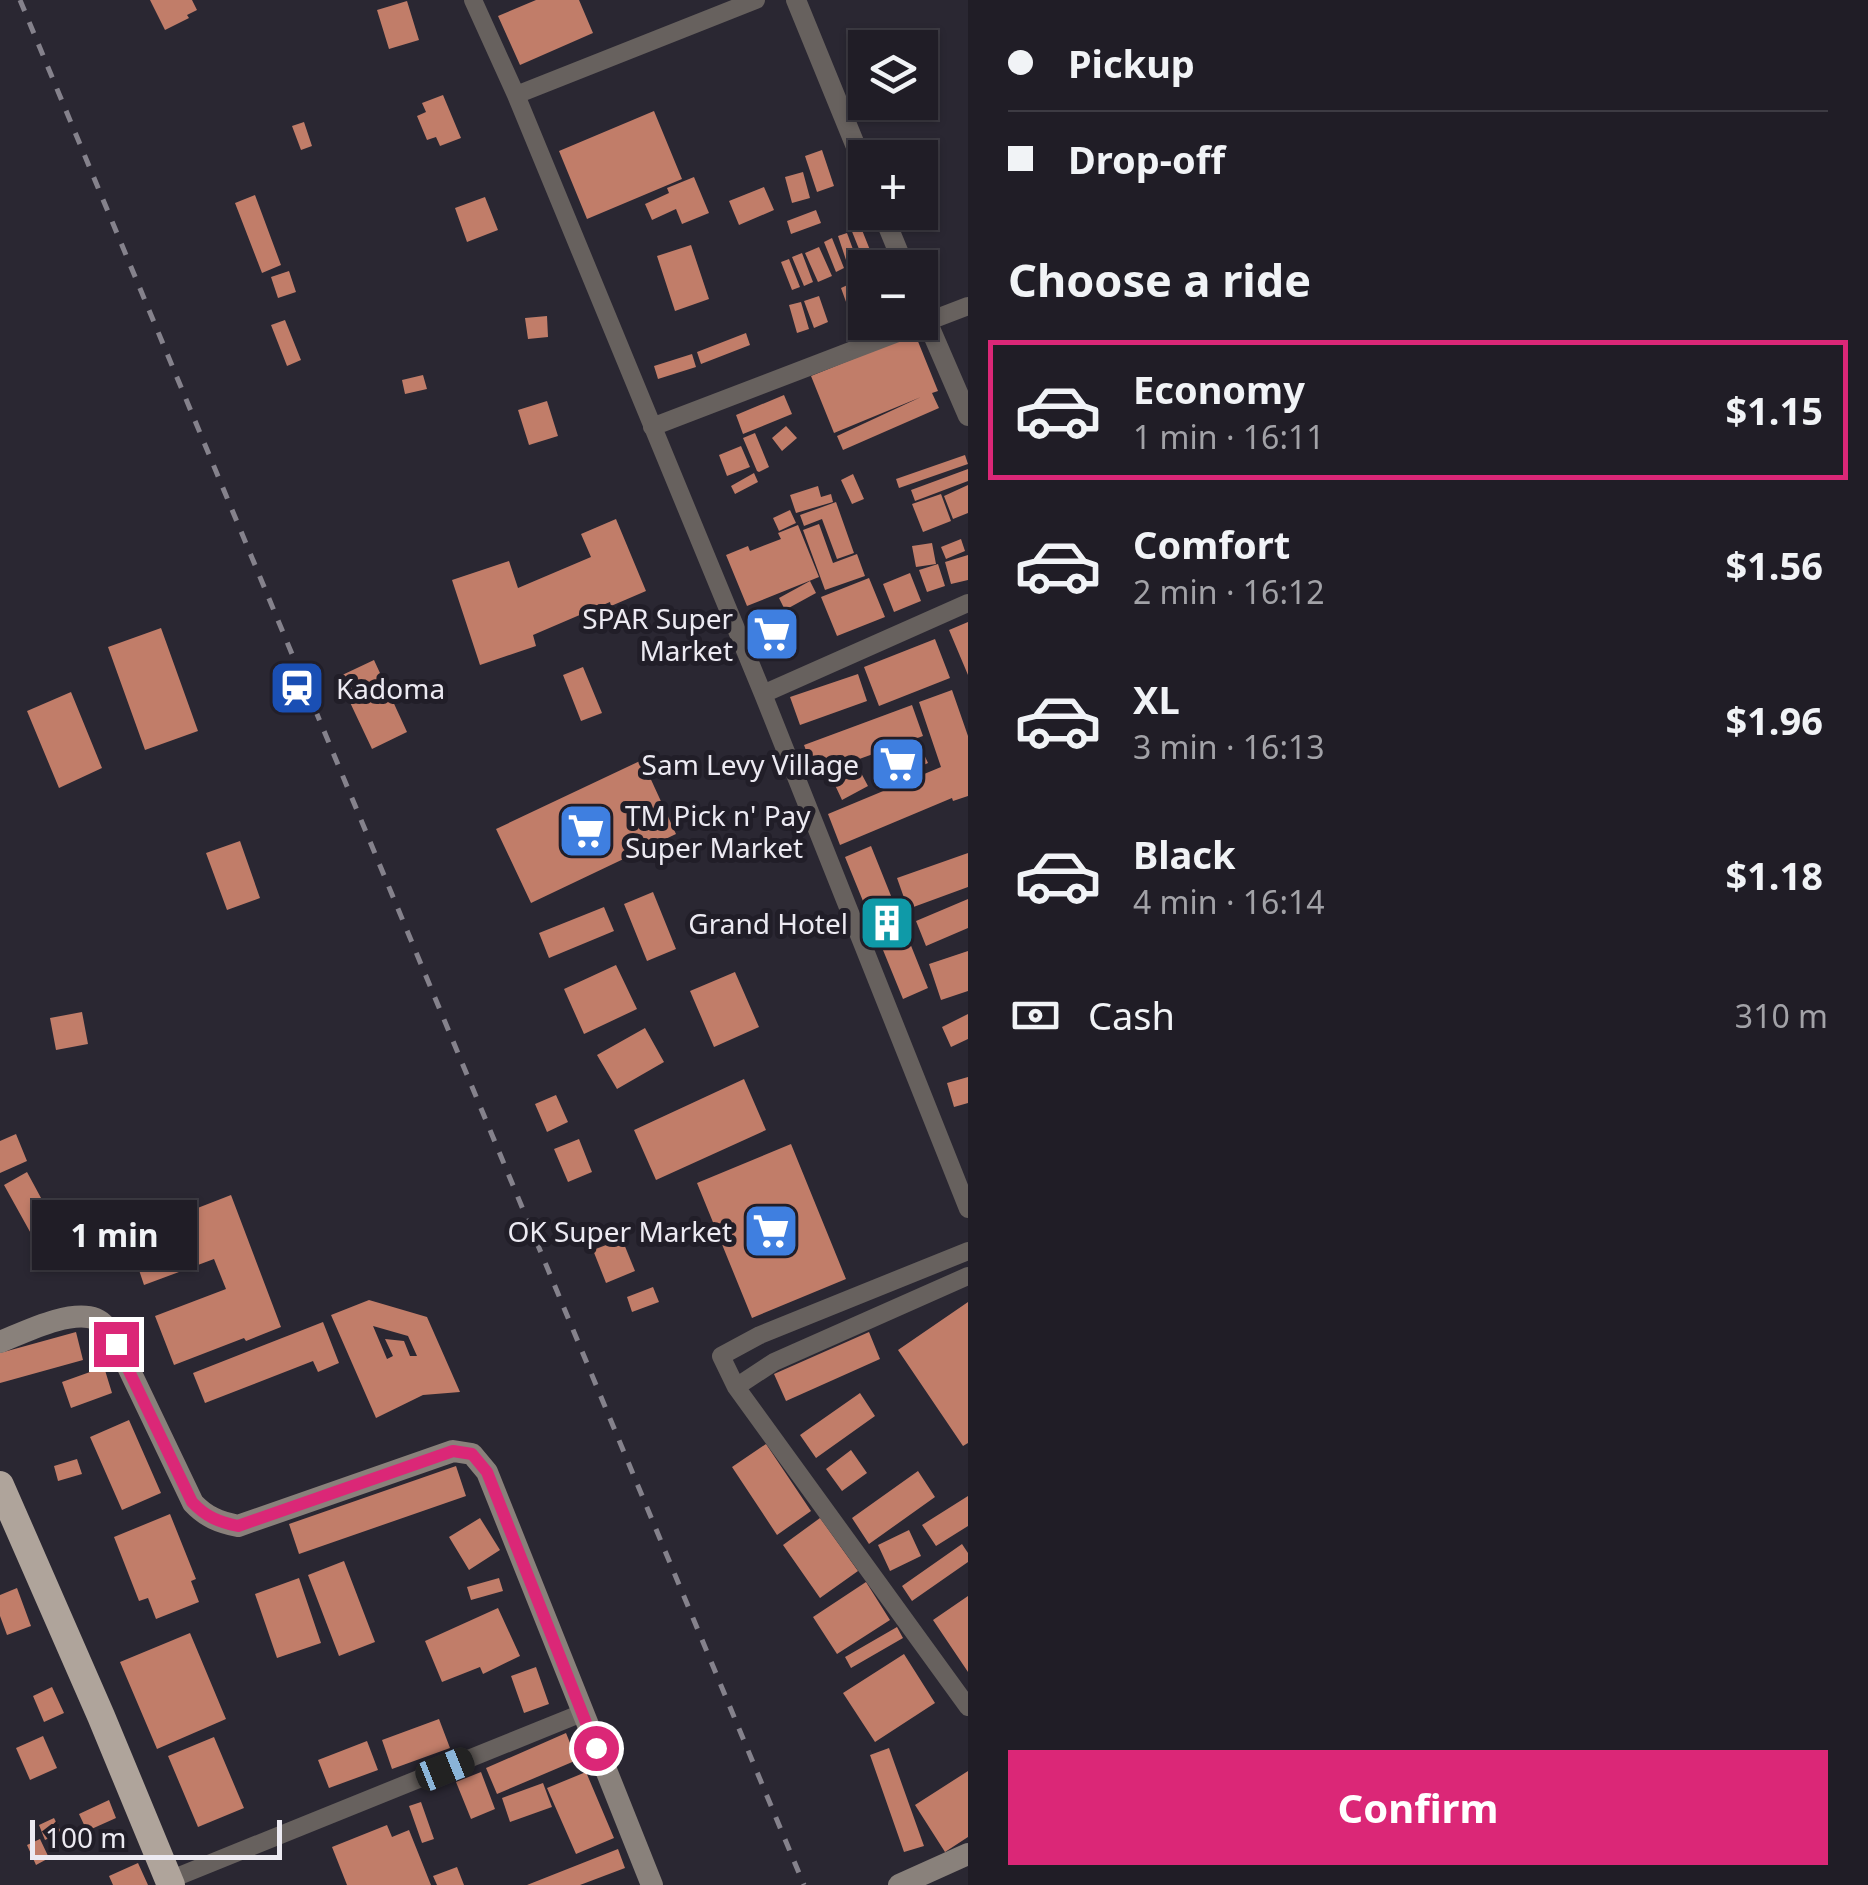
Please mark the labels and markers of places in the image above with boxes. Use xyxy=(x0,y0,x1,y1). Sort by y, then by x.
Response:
place label: SPAR Super Market xyxy=(582,599,733,669)
supermarket icon: SPAR Super Market xyxy=(742,604,802,664)
station icon: Kadoma xyxy=(267,658,327,718)
place label: Kadoma xyxy=(336,669,445,707)
supermarket icon: Sam Levy Village xyxy=(868,734,928,794)
place label: Sam Levy Village xyxy=(642,745,859,783)
place label: TM Pick n' Pay Super Market xyxy=(625,796,811,866)
supermarket icon: TM Pick n' Pay Super Market xyxy=(556,801,616,861)
building icon: Grand Hotel xyxy=(857,893,917,953)
place label: Grand Hotel xyxy=(688,904,848,942)
supermarket icon: OK Super Market xyxy=(741,1201,801,1261)
place label: OK Super Market xyxy=(507,1212,732,1250)

